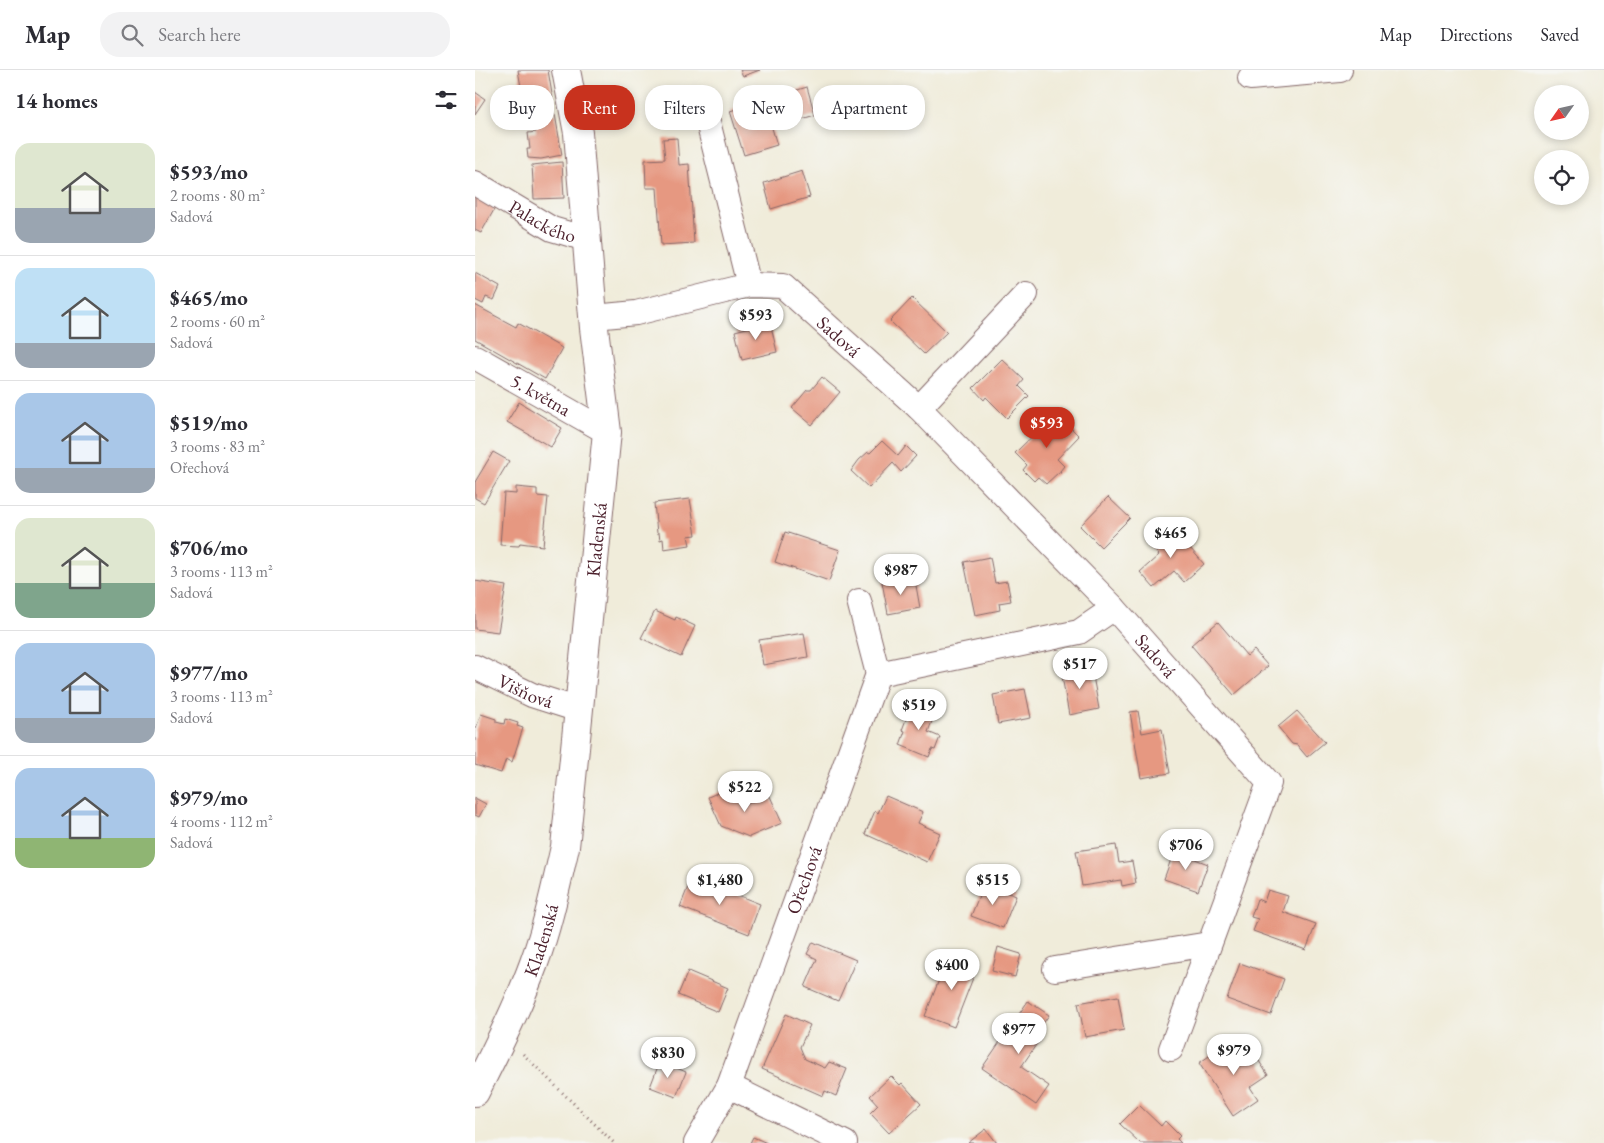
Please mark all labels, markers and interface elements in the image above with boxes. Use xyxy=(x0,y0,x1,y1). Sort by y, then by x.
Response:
search box xyxy=(100,12,450,57)
text: Map xyxy=(25,19,70,50)
icon: search xyxy=(118,21,146,49)
text: Search here xyxy=(158,22,241,47)
text: Map xyxy=(1380,23,1412,46)
text: Directions xyxy=(1440,23,1512,46)
text: Saved xyxy=(1540,23,1579,46)
chip: Buy xyxy=(490,85,554,130)
chip: Rent xyxy=(564,85,635,130)
chip: Filters xyxy=(645,85,723,130)
chip: New xyxy=(733,85,803,130)
chip: Apartment xyxy=(813,85,925,130)
north arrow xyxy=(1534,85,1589,140)
map controls xyxy=(1534,85,1589,205)
icon: filters xyxy=(432,86,460,114)
text: 14 homes xyxy=(15,87,98,114)
button: locate xyxy=(1534,150,1589,205)
text: $593/mo xyxy=(170,158,248,185)
icon: home xyxy=(55,163,115,223)
text: 2 rooms · 80 m² xyxy=(170,185,265,206)
street label: Palackého xyxy=(504,194,579,248)
text: Sadová xyxy=(170,206,213,227)
text: $465/mo xyxy=(170,284,248,311)
icon: home xyxy=(55,288,115,348)
pin: $593 xyxy=(726,298,786,341)
text: $593 xyxy=(740,304,772,325)
street label: Sadová xyxy=(812,310,867,363)
text: 2 rooms · 60 m² xyxy=(170,311,265,332)
text: Sadová xyxy=(170,332,213,353)
street label: 5. května xyxy=(507,368,576,422)
pin: $593 xyxy=(1017,406,1077,449)
text: $519/mo xyxy=(170,409,248,436)
text: $593 xyxy=(1031,412,1063,433)
icon: home xyxy=(55,413,115,473)
text: 3 rooms · 83 m² xyxy=(170,436,265,457)
text: Ořechová xyxy=(170,457,229,478)
street label: Kladenská xyxy=(580,501,612,578)
pin: $465 xyxy=(1141,516,1201,559)
text: $465 xyxy=(1155,522,1187,543)
text: $706/mo xyxy=(170,534,248,561)
icon: home xyxy=(55,538,115,598)
pin: $987 xyxy=(871,554,931,596)
text: $987 xyxy=(885,559,917,580)
text: 3 rooms · 113 m² xyxy=(170,561,273,582)
text: Sadová xyxy=(170,582,213,603)
street label: Sadová xyxy=(1130,628,1182,683)
pin: $517 xyxy=(1050,648,1110,690)
text: $517 xyxy=(1064,653,1096,674)
text: $977/mo xyxy=(170,659,248,686)
icon: home xyxy=(55,663,115,723)
street label: Višňová xyxy=(494,668,557,714)
text: 3 rooms · 113 m² xyxy=(170,686,273,707)
pin: $519 xyxy=(889,688,949,731)
text: $519 xyxy=(903,694,935,715)
text: Sadová xyxy=(170,707,213,728)
pin: $522 xyxy=(715,770,775,813)
text: $522 xyxy=(729,776,761,797)
text: $979/mo xyxy=(170,784,248,811)
icon: home xyxy=(55,788,115,848)
text: 4 rooms · 112 m² xyxy=(170,811,273,832)
pin: $706 xyxy=(1156,828,1216,871)
text: Sadová xyxy=(170,832,213,853)
text: $706 xyxy=(1170,834,1202,855)
street label: Ořechová xyxy=(780,842,827,917)
pin: $1,480 xyxy=(679,864,761,906)
pin: $515 xyxy=(963,864,1023,906)
text: $1,480 xyxy=(697,869,743,890)
text: $515 xyxy=(977,869,1009,890)
street label: Kladenská xyxy=(518,901,564,980)
pin: $400 xyxy=(922,948,982,991)
text: $400 xyxy=(936,954,968,975)
pin: $977 xyxy=(989,1012,1049,1055)
text: $977 xyxy=(1003,1018,1035,1039)
pin: $979 xyxy=(1204,1034,1264,1076)
pin: $830 xyxy=(638,1036,698,1079)
text: $979 xyxy=(1218,1039,1250,1060)
text: $830 xyxy=(652,1042,684,1063)

